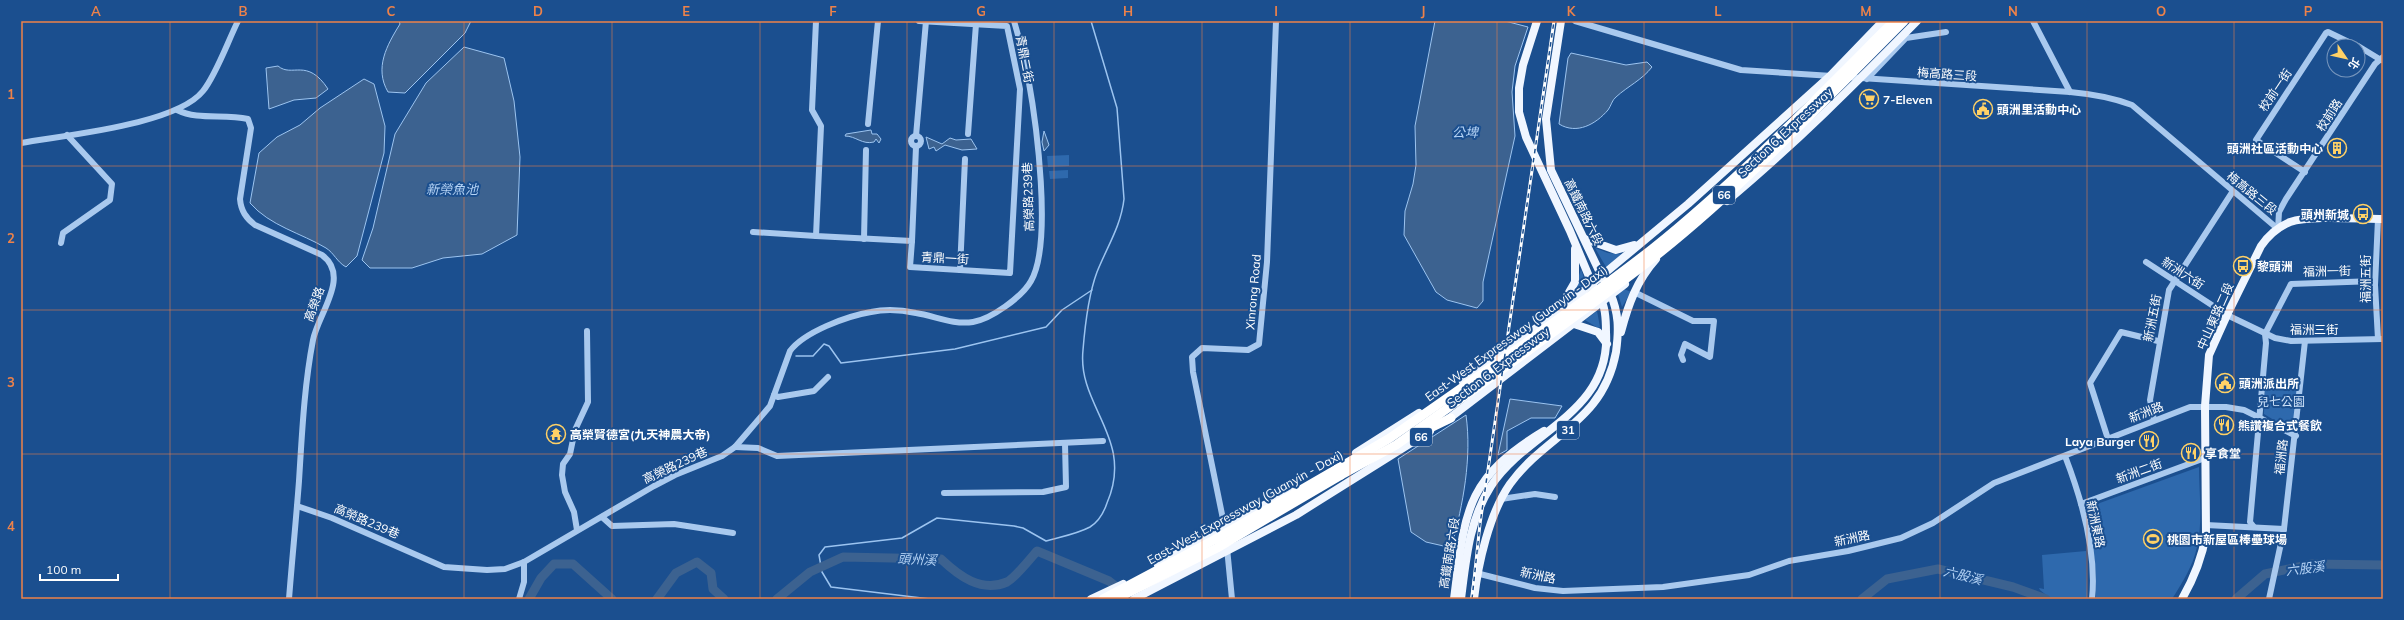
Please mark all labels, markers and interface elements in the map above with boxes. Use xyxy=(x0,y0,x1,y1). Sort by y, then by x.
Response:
text: A xyxy=(91,3,101,19)
text: B xyxy=(239,3,248,19)
text: C xyxy=(387,3,396,19)
text: D xyxy=(533,3,543,19)
text: E xyxy=(682,3,690,19)
text: F xyxy=(829,3,837,19)
text: G xyxy=(976,3,986,19)
text: H xyxy=(1123,3,1133,19)
text: I xyxy=(1274,3,1278,19)
text: J xyxy=(1421,3,1425,19)
text: K xyxy=(1567,3,1577,19)
text: L xyxy=(1714,3,1722,19)
text: M xyxy=(1860,3,1872,19)
text: N xyxy=(2008,3,2018,19)
text: O xyxy=(2156,3,2166,19)
text: P xyxy=(2304,3,2313,19)
street label: 青鼎二街 xyxy=(1013,34,1037,84)
north arrow xyxy=(2326,38,2366,78)
text: 北 xyxy=(2345,55,2363,72)
street label: 梅高路三段 xyxy=(1917,64,1977,84)
street label: 校前一街 xyxy=(2255,66,2295,114)
street label: Section 6, Expressway xyxy=(1734,84,1836,180)
text: 1 xyxy=(7,86,15,102)
supermarket icon: 7-Eleven xyxy=(1858,88,1880,110)
place label: 7-Eleven xyxy=(1883,92,1932,107)
street label: 校前路 xyxy=(2313,96,2345,134)
public building icon: 頭洲里活動中心 xyxy=(1972,98,1994,120)
place label: 頭洲里活動中心 xyxy=(1997,102,2081,117)
water label: 公埤 xyxy=(1452,124,1480,140)
building icon: 頭洲社區活動中心 xyxy=(2326,137,2348,159)
place label: 頭洲社區活動中心 xyxy=(2227,141,2323,156)
street label: 高榮路239巷 xyxy=(1019,162,1037,232)
street label: 梅高路三段 xyxy=(2224,168,2280,218)
street label: 高鐵南路六段 xyxy=(1561,176,1607,248)
water label: 新榮魚池 xyxy=(426,181,480,197)
road number: 66 xyxy=(1713,186,1735,204)
bus stop icon: 頭州新城 xyxy=(2352,203,2374,225)
place label: 頭州新城 xyxy=(2301,207,2349,222)
text: 2 xyxy=(7,230,15,246)
street label: 青鼎一街 xyxy=(921,249,969,267)
street label: Xinrong Road xyxy=(1242,254,1264,330)
street label: 新洲六街 xyxy=(2159,254,2207,292)
bus stop icon: 黎頭洲 xyxy=(2232,255,2254,277)
street label: 福洲五街 xyxy=(2358,255,2373,303)
place label: 黎頭洲 xyxy=(2257,259,2293,274)
street label: East-West Expressway (Guanyin - Daxi) xyxy=(1422,262,1610,404)
street label: 福洲一街 xyxy=(2303,263,2351,279)
street label: 中山東路二段 xyxy=(2194,280,2236,352)
street label: 高榮路 xyxy=(301,285,327,323)
street label: 新洲五街 xyxy=(2140,293,2164,343)
street label: 福洲三街 xyxy=(2290,322,2338,337)
street label: Section 6, Expressway xyxy=(1444,323,1553,410)
public building icon: 頭洲派出所 xyxy=(2214,372,2236,394)
text: 3 xyxy=(7,374,15,390)
place label: 頭洲派出所 xyxy=(2239,376,2299,391)
park label: 兒七公園 xyxy=(2257,394,2305,409)
street label: 新洲路 xyxy=(2127,399,2165,425)
restaurant icon: 熊讚複合式餐飲 xyxy=(2213,414,2235,436)
place label: 熊讚複合式餐飲 xyxy=(2238,418,2322,433)
road number: 31 xyxy=(1557,421,1579,439)
temple icon: 高榮賢德宮(九天神農大帝) xyxy=(545,423,567,445)
place label: 高榮賢德宮(九天神農大帝) xyxy=(570,427,711,442)
road number: 66 xyxy=(1410,428,1432,446)
restaurant icon: Laya Burger xyxy=(2138,430,2160,452)
place label: Laya Burger xyxy=(2065,434,2135,449)
street label: 福洲路 xyxy=(2272,438,2290,476)
restaurant icon: 享食堂 xyxy=(2180,442,2202,464)
street label: 高榮路239巷 xyxy=(640,443,710,487)
place label: 享食堂 xyxy=(2205,446,2241,461)
street label: East-West Expressway (Guanyin - Daxi) xyxy=(1144,447,1346,567)
street label: 新洲二街 xyxy=(2114,456,2164,486)
street label: 新洲東路 xyxy=(2084,499,2108,549)
street label: 高榮路239巷 xyxy=(332,500,402,542)
street label: 高鐵南路六段 xyxy=(1436,516,1462,590)
text: 4 xyxy=(7,518,15,534)
street label: 新洲路 xyxy=(1833,527,1871,549)
sports icon: 桃園市新屋區棒壘球場 xyxy=(2142,528,2164,550)
place label: 桃園市新屋區棒壘球場 xyxy=(2167,532,2287,547)
water label: 頭州溪 xyxy=(897,550,939,568)
scale bar xyxy=(40,556,118,582)
water label: 六股溪 xyxy=(2285,557,2327,578)
text: 100 m xyxy=(46,562,81,577)
water label: 六股溪 xyxy=(1942,563,1986,588)
street label: 新洲路 xyxy=(1519,564,1557,586)

